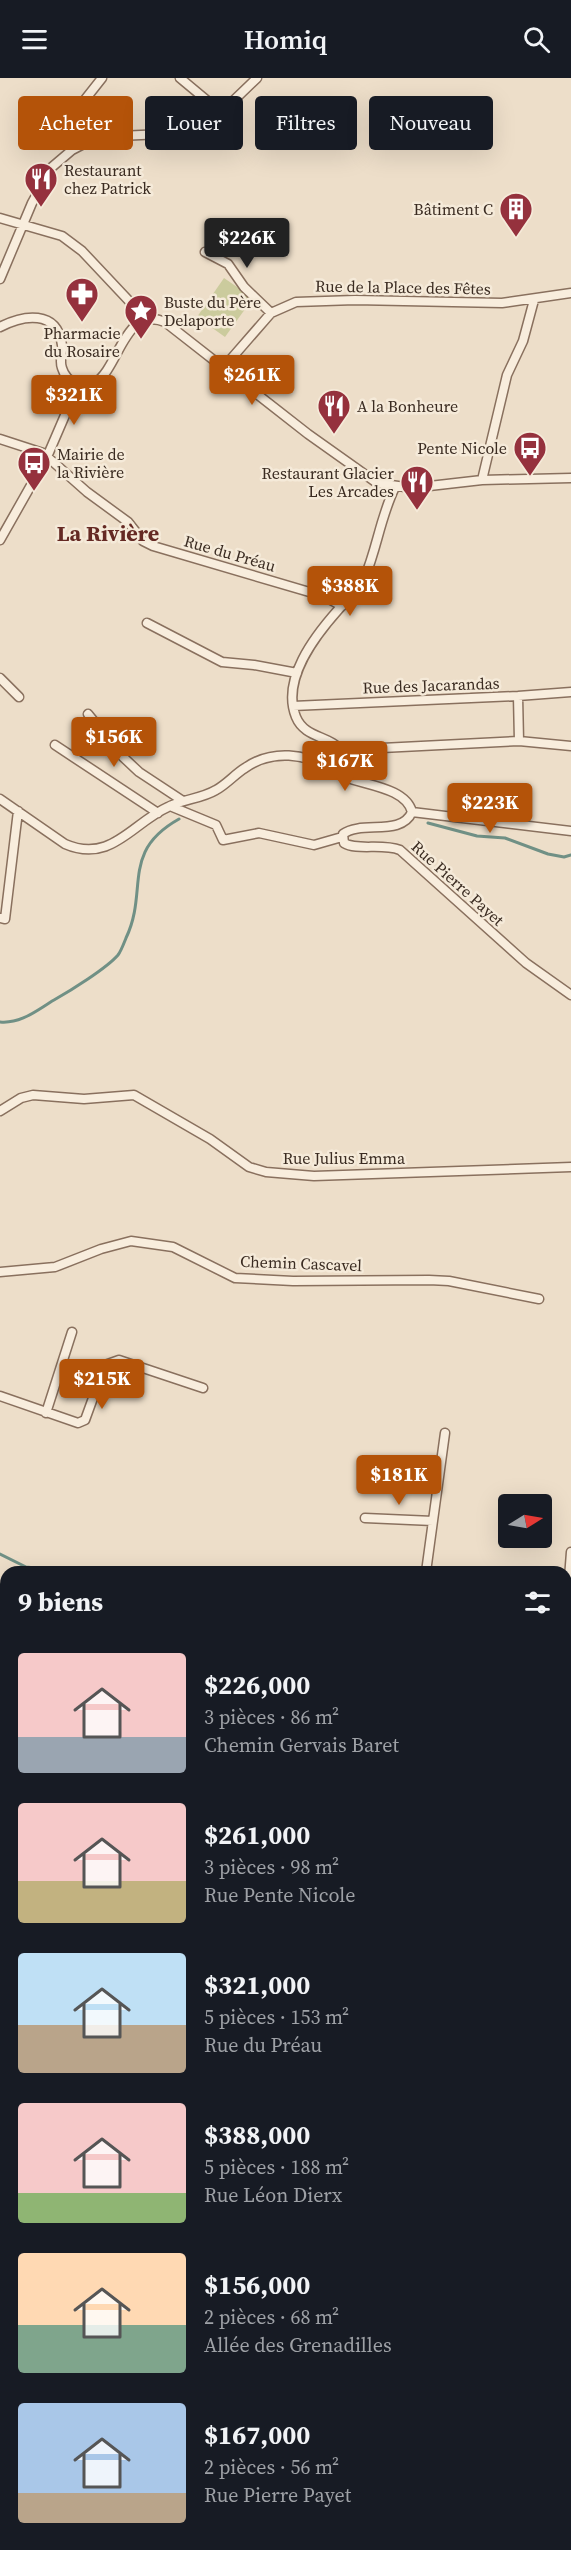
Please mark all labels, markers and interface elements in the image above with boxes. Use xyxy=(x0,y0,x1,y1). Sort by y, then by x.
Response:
text: Homiq xyxy=(244,21,327,58)
icon: menu xyxy=(18,23,51,56)
icon: search xyxy=(520,23,553,56)
chip: Acheter xyxy=(18,96,133,150)
chip: Louer xyxy=(145,96,243,150)
chip: Filtres xyxy=(255,96,357,150)
chip: Nouveau xyxy=(369,96,493,150)
place label: Restaurant chez Patrick xyxy=(64,159,151,199)
restaurant icon: Restaurant chez Patrick xyxy=(23,161,59,208)
building icon: Bâtiment C xyxy=(498,191,534,238)
place label: Bâtiment C xyxy=(414,198,493,220)
pin: $226K xyxy=(205,218,289,269)
text: $226K xyxy=(218,223,276,251)
street label: Rue de la Place des Fêtes xyxy=(315,274,491,300)
pharmacy icon: Pharmacie du Rosaire xyxy=(64,276,100,323)
place label: Buste du Père Delaporte xyxy=(164,291,261,331)
place icon: Buste du Père Delaporte xyxy=(123,293,159,340)
place label: Pharmacie du Rosaire xyxy=(43,322,121,362)
pin: $261K xyxy=(210,355,294,406)
text: $261K xyxy=(223,360,281,388)
pin: $321K xyxy=(32,375,116,426)
text: $321K xyxy=(45,380,103,408)
restaurant icon: A la Bonheure xyxy=(316,388,352,435)
place label: A la Bonheure xyxy=(357,395,458,417)
bus stop icon: Pente Nicole xyxy=(512,430,548,477)
place label: Pente Nicole xyxy=(417,437,507,459)
place label: Mairie de la Rivière xyxy=(57,443,125,483)
bus stop icon: Mairie de la Rivière xyxy=(16,445,52,492)
place label: Restaurant Glacier Les Arcades xyxy=(262,462,394,502)
restaurant icon: Restaurant Glacier Les Arcades xyxy=(399,464,435,511)
district label: La Rivière xyxy=(57,518,159,548)
street label: Rue du Préau xyxy=(181,529,279,577)
pin: $388K xyxy=(308,566,392,617)
text: $388K xyxy=(321,571,379,599)
street label: Rue des Jacarandas xyxy=(362,672,500,698)
pin: $156K xyxy=(72,717,156,768)
text: $156K xyxy=(85,722,143,750)
pin: $167K xyxy=(303,741,387,792)
text: $167K xyxy=(316,746,374,774)
pin: $223K xyxy=(448,783,532,834)
text: $223K xyxy=(461,788,519,816)
street label: Rue Pierre Payet xyxy=(407,835,510,931)
street label: Rue Julius Emma xyxy=(283,1147,406,1169)
street label: Chemin Cascavel xyxy=(240,1250,362,1276)
pin: $215K xyxy=(60,1359,144,1410)
text: $215K xyxy=(73,1364,131,1392)
pin: $181K xyxy=(357,1455,441,1506)
text: $181K xyxy=(370,1460,428,1488)
north arrow xyxy=(498,1494,552,1548)
map controls xyxy=(498,1494,552,1548)
text: 9 biens xyxy=(18,1584,103,1620)
icon: filters xyxy=(521,1586,554,1619)
text: $226,000 xyxy=(204,1667,310,1703)
icon: home xyxy=(66,1677,138,1749)
text: 3 pièces · 86 m² xyxy=(204,1703,339,1731)
text: Chemin Gervais Baret xyxy=(204,1731,399,1759)
text: $261,000 xyxy=(204,1817,310,1853)
icon: home xyxy=(66,1827,138,1899)
text: 3 pièces · 98 m² xyxy=(204,1853,339,1881)
text: Rue Pente Nicole xyxy=(204,1881,355,1909)
text: $321,000 xyxy=(204,1967,310,2003)
icon: home xyxy=(66,1977,138,2049)
text: 5 pièces · 153 m² xyxy=(204,2003,349,2031)
text: Rue du Préau xyxy=(204,2031,322,2059)
text: $388,000 xyxy=(204,2117,310,2153)
icon: home xyxy=(66,2127,138,2199)
text: 5 pièces · 188 m² xyxy=(204,2153,349,2181)
text: Rue Léon Dierx xyxy=(204,2181,342,2209)
text: $156,000 xyxy=(204,2267,310,2303)
icon: home xyxy=(66,2277,138,2349)
text: 2 pièces · 68 m² xyxy=(204,2303,339,2331)
text: Allée des Grenadilles xyxy=(204,2331,392,2359)
text: $167,000 xyxy=(204,2417,310,2453)
icon: home xyxy=(66,2427,138,2499)
text: 2 pièces · 56 m² xyxy=(204,2453,339,2481)
text: Rue Pierre Payet xyxy=(204,2481,351,2509)

